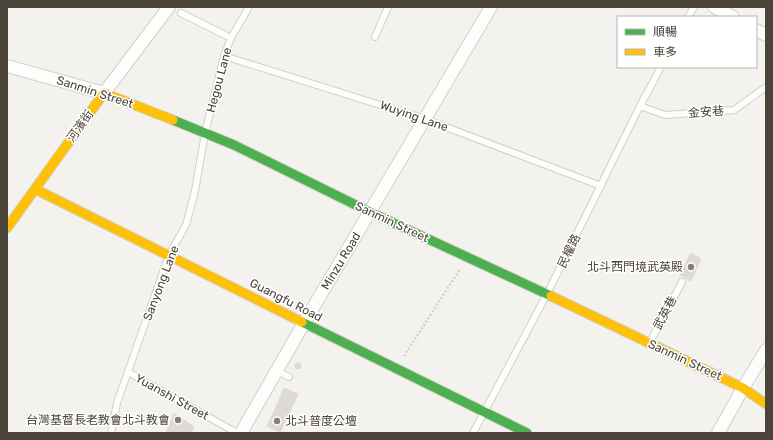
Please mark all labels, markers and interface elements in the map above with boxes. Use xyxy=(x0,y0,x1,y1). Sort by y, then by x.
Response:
legend xyxy=(617,16,757,68)
text: 順暢 xyxy=(653,25,677,39)
text: 車多 xyxy=(653,45,677,59)
street label: Hegou Lane xyxy=(204,46,234,114)
street label: Sanmin Street xyxy=(55,73,135,111)
street label: Wuying Lane xyxy=(378,98,450,134)
street label: 金安巷 xyxy=(688,104,724,120)
street label: 河濱街 xyxy=(64,107,96,145)
street label: Sanmin Street xyxy=(353,199,431,245)
street label: Minzu Road xyxy=(318,230,364,292)
street label: 民權路 xyxy=(555,232,583,270)
street label: Sanyong Lane xyxy=(140,243,182,322)
place label: 北斗西門境武英殿 xyxy=(587,260,683,274)
marker: 北斗西門境武英殿 xyxy=(686,262,696,272)
street label: Guangfu Road xyxy=(247,276,325,324)
street label: 武英巷 xyxy=(650,294,680,332)
street label: Sanmin Street xyxy=(646,337,724,383)
street label: Yuanshi Street xyxy=(133,371,212,423)
place label: 台灣基督長老教會北斗教會 xyxy=(26,413,170,427)
place label: 北斗普度公壇 xyxy=(285,414,357,428)
marker: 台灣基督長老教會北斗教會 xyxy=(173,415,183,425)
marker: 北斗普度公壇 xyxy=(272,416,282,426)

